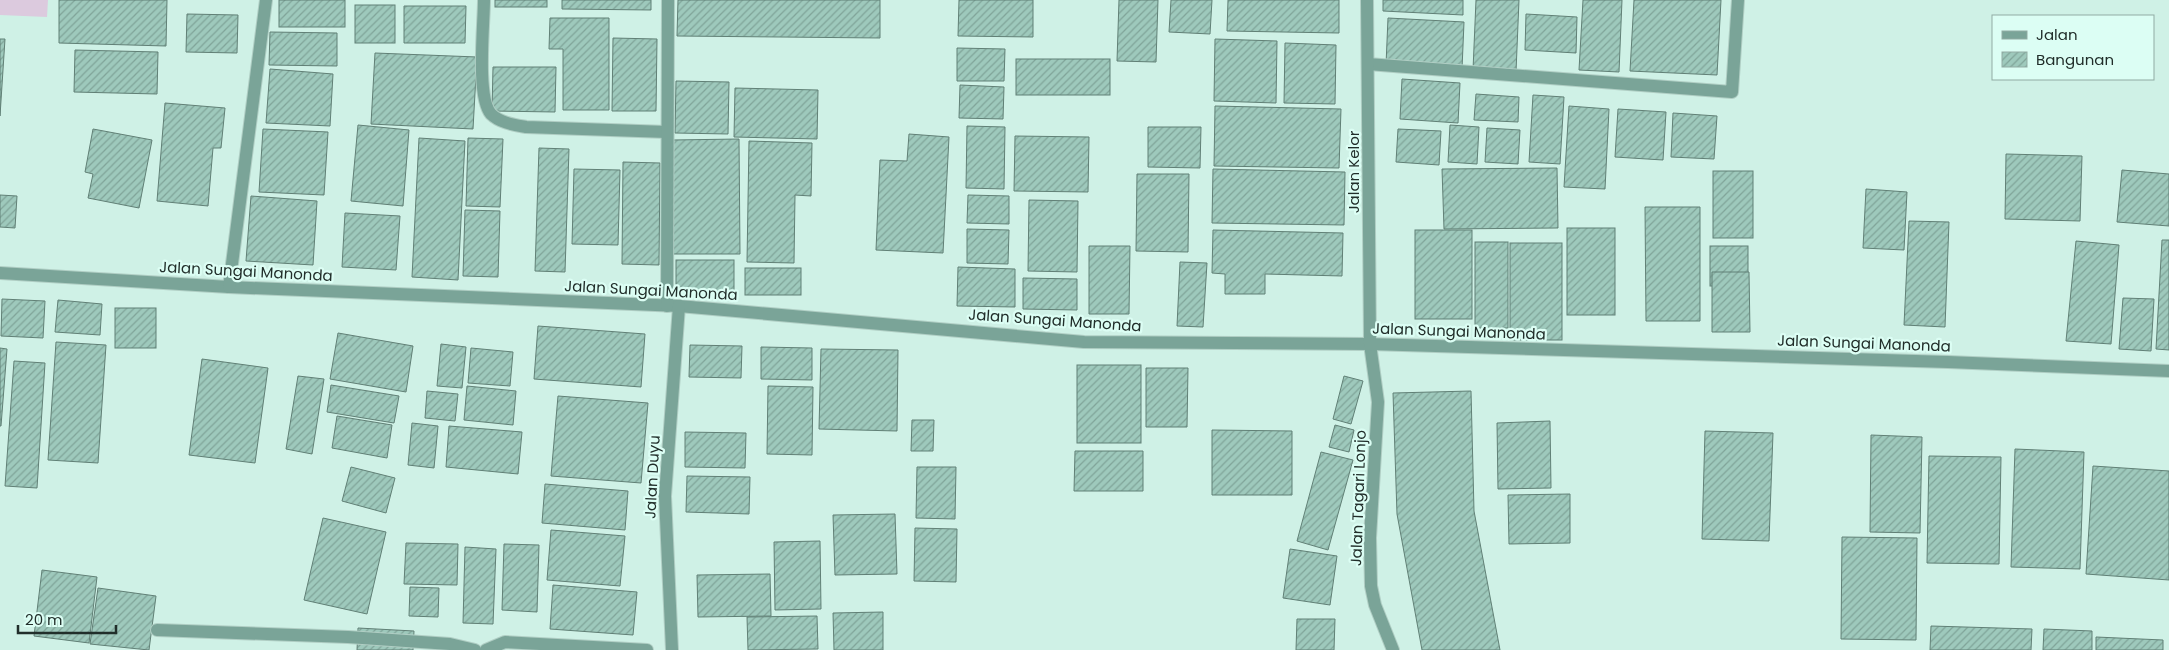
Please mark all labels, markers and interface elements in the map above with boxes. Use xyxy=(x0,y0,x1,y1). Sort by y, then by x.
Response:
legend xyxy=(1992,15,2154,80)
text: Jalan xyxy=(2036,24,2078,45)
text: Bangunan xyxy=(2036,49,2114,70)
street label: Jalan Kelor xyxy=(1343,130,1364,213)
street label: Jalan Sungai Manonda xyxy=(159,256,333,286)
street label: Jalan Sungai Manonda xyxy=(564,275,738,305)
street label: Jalan Sungai Manonda xyxy=(968,303,1142,337)
street label: Jalan Sungai Manonda xyxy=(1372,317,1546,345)
street label: Jalan Sungai Manonda xyxy=(1777,329,1951,357)
street label: Jalan Tagari Lonjo xyxy=(1345,429,1371,567)
street label: Jalan Duyu xyxy=(639,435,665,519)
scale bar xyxy=(18,602,115,634)
text: 20 m xyxy=(25,609,63,630)

